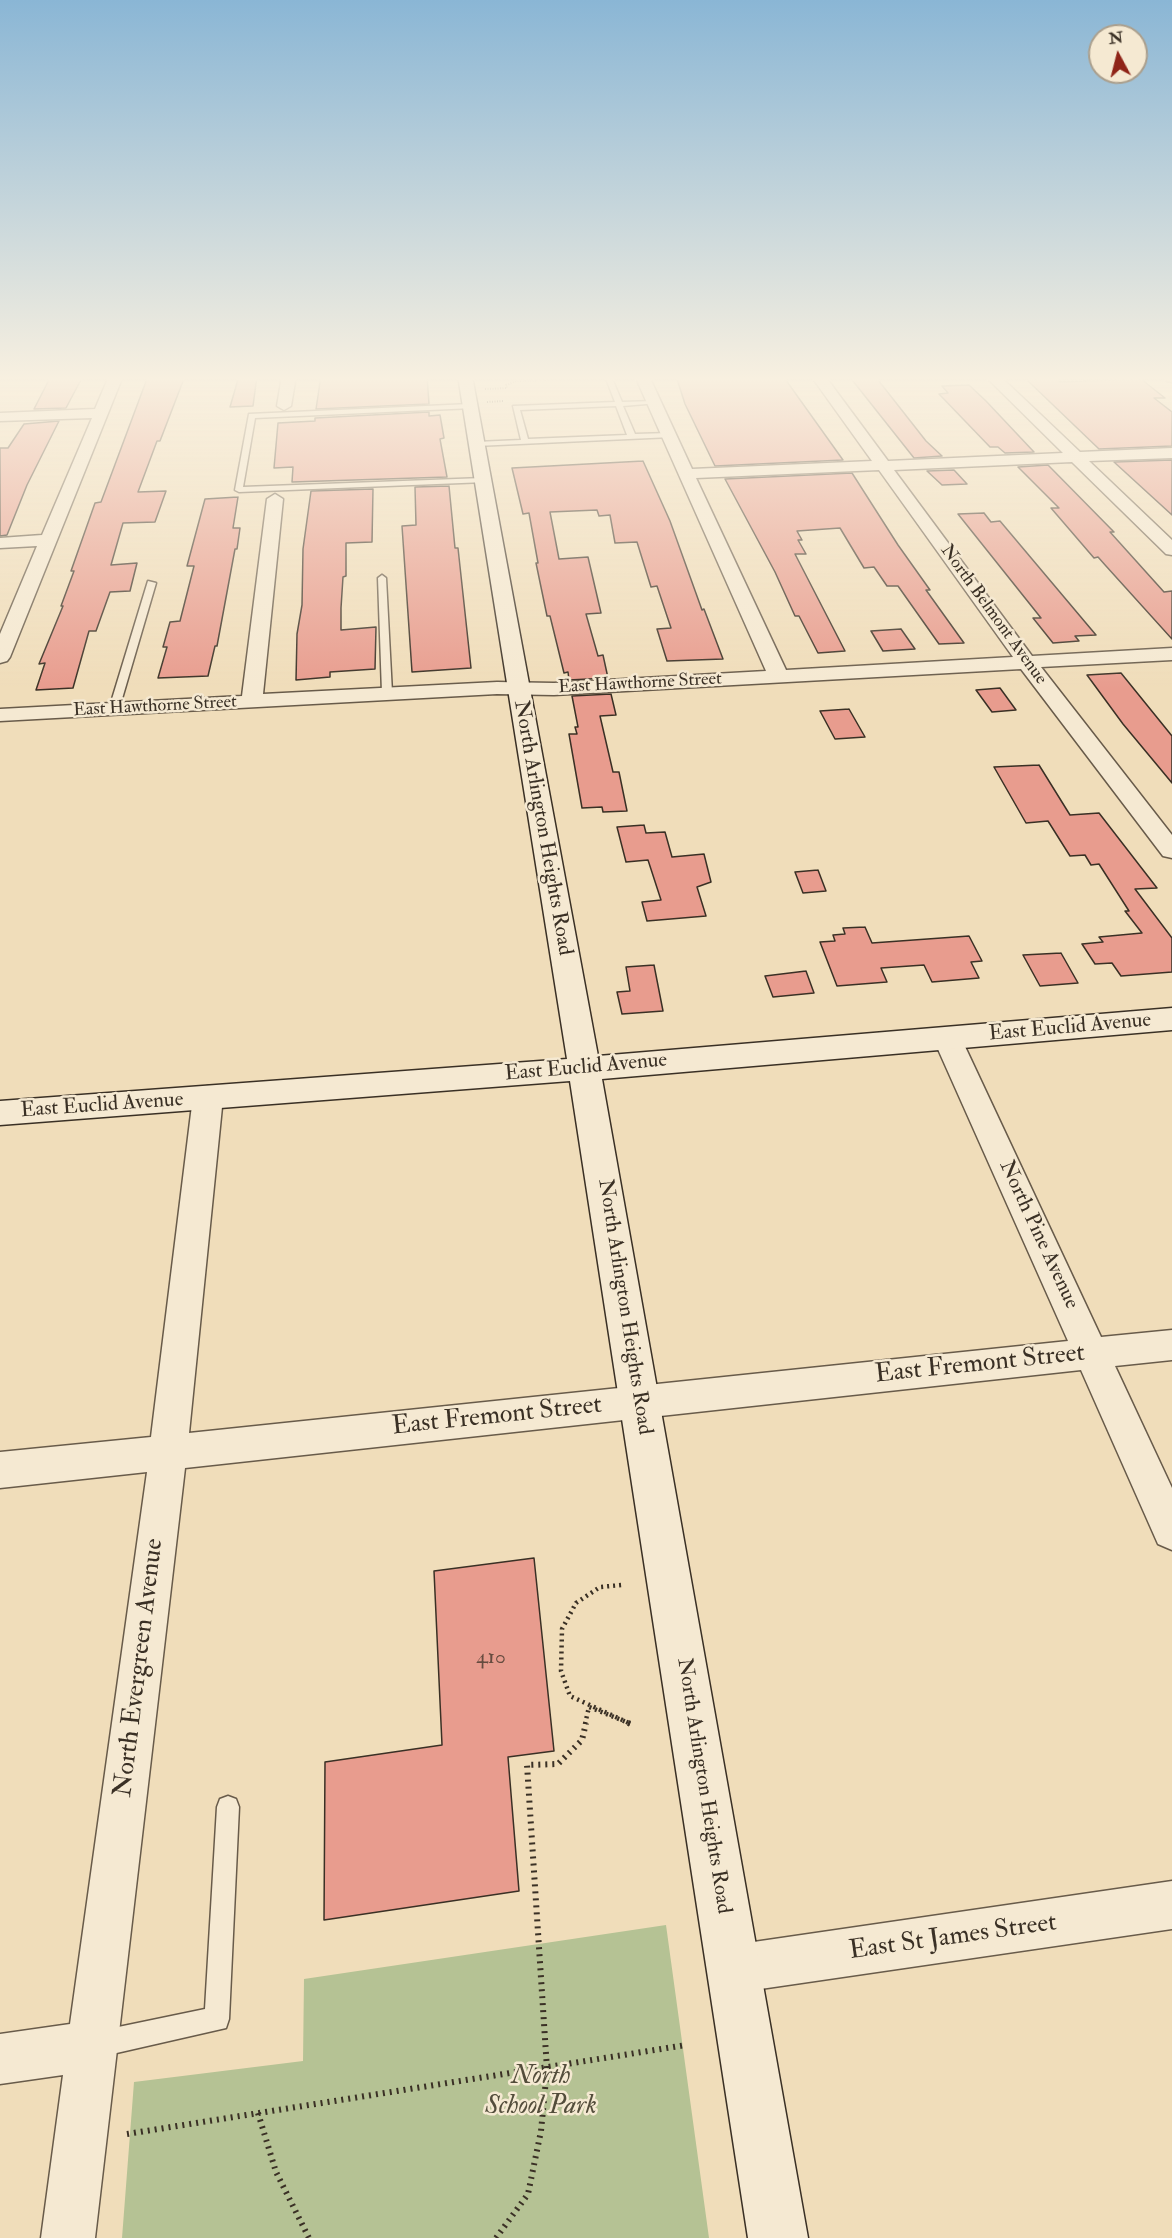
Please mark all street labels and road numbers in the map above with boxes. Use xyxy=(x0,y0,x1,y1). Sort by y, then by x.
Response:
street label: North Belmont Avenue xyxy=(935,541,1051,689)
street label: East Hawthorne Street xyxy=(558,669,722,699)
street label: East Hawthorne Street xyxy=(73,692,237,722)
street label: North Arlington Heights Road xyxy=(507,698,577,958)
street label: East Euclid Avenue xyxy=(988,1008,1152,1048)
street label: East Euclid Avenue xyxy=(504,1048,668,1088)
street label: East Euclid Avenue xyxy=(20,1088,184,1124)
street label: North Pine Avenue xyxy=(993,1157,1083,1313)
street label: North Arlington Heights Road xyxy=(591,1177,657,1437)
street label: East Fremont Street xyxy=(874,1338,1086,1392)
street label: East Fremont Street xyxy=(391,1390,603,1444)
street label: North Evergreen Avenue xyxy=(109,1537,171,1799)
street label: North Arlington Heights Road xyxy=(670,1656,736,1916)
street label: East St James Street xyxy=(847,1908,1059,1968)

